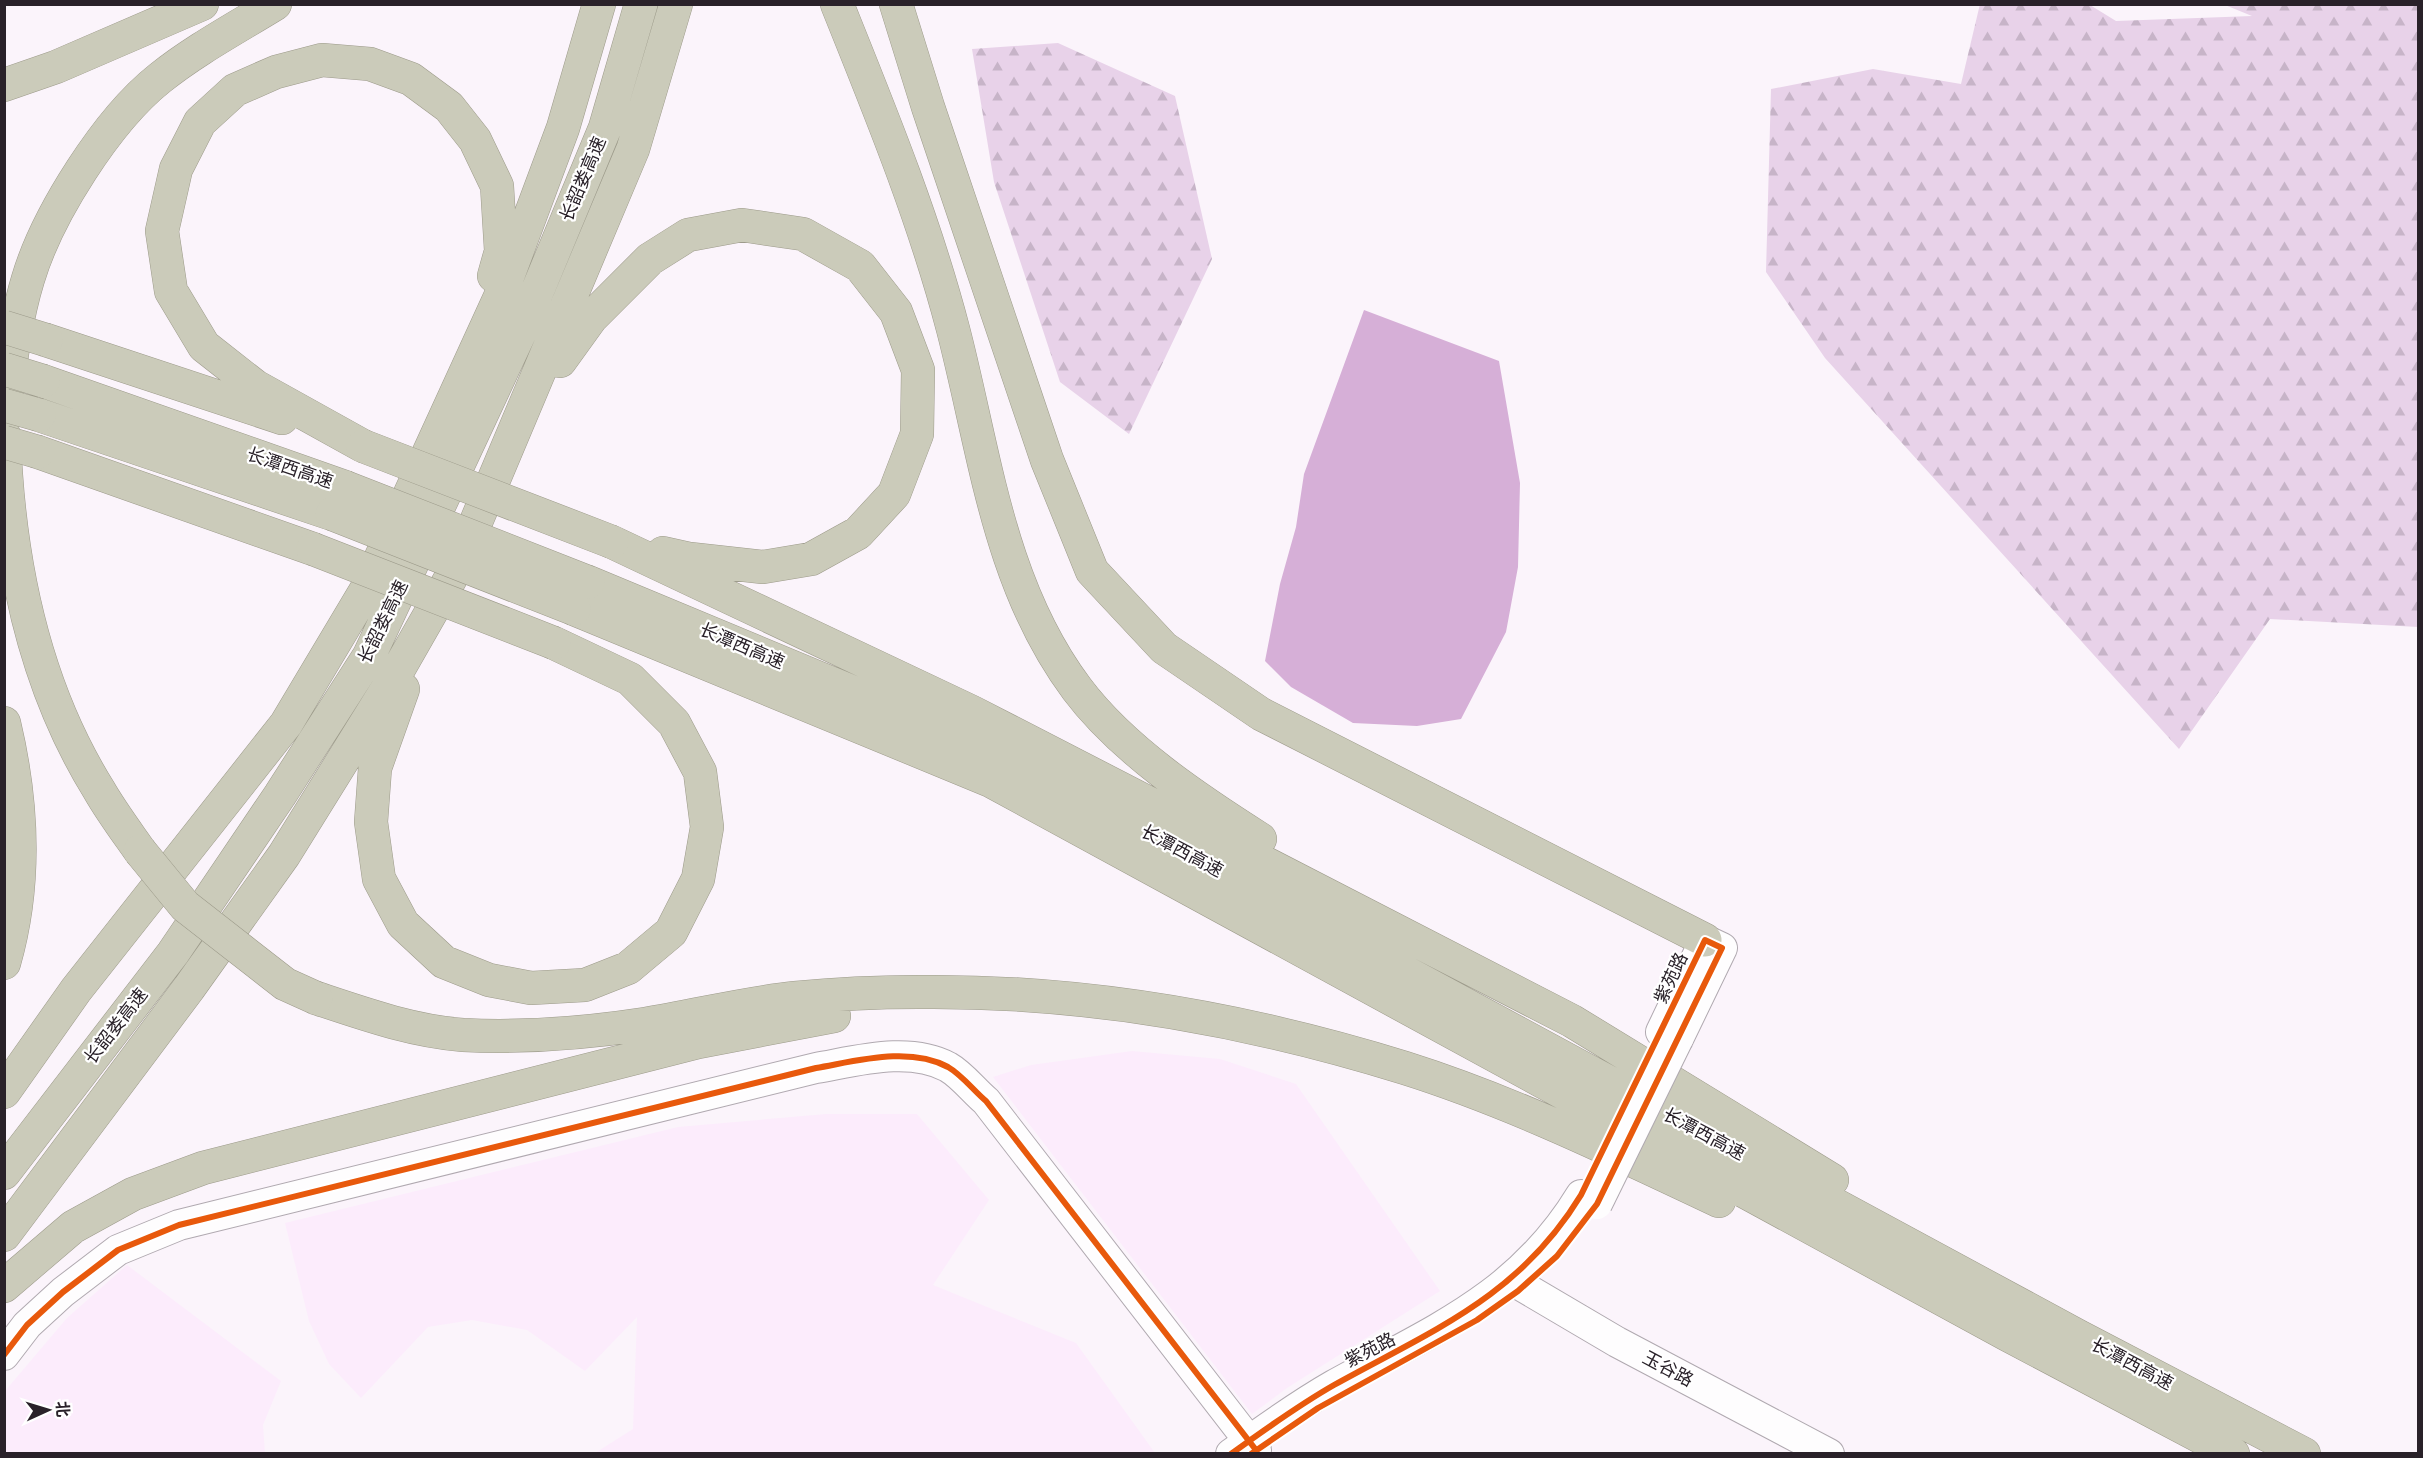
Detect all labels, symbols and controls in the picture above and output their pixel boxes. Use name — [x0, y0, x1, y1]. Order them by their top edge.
street label: 长韶娄高速 — [555, 133, 611, 225]
street label: 长潭西高速 — [244, 443, 336, 493]
street label: 长韶娄高速 — [353, 577, 413, 667]
street label: 长潭西高速 — [696, 618, 788, 674]
street label: 长潭西高速 — [1137, 820, 1227, 882]
street label: 紫苑路 — [1650, 949, 1692, 1007]
street label: 长韶娄高速 — [80, 984, 152, 1068]
street label: 长潭西高速 — [1659, 1103, 1749, 1165]
street label: 紫苑路 — [1341, 1328, 1399, 1372]
street label: 长潭西高速 — [2087, 1333, 2177, 1395]
street label: 玉谷路 — [1639, 1347, 1697, 1391]
north arrow — [18, 1380, 78, 1440]
text: 北 — [51, 1400, 73, 1418]

